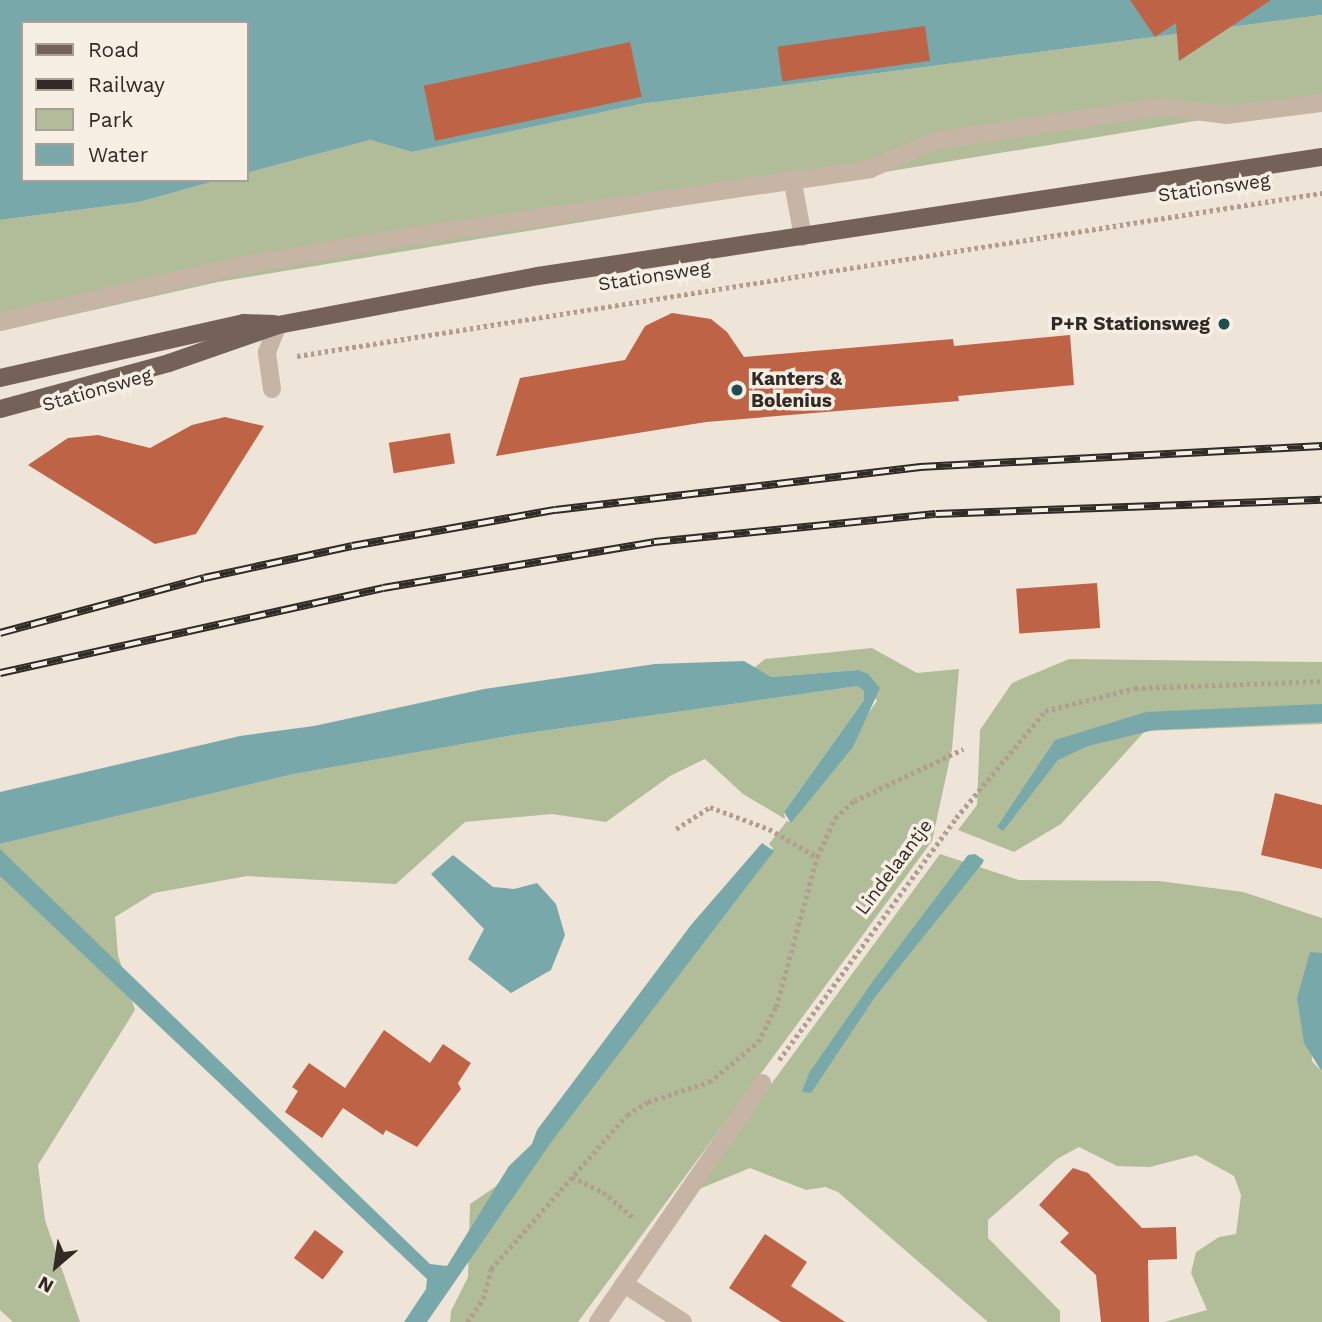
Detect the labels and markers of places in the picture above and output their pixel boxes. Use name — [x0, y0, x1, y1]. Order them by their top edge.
place label: P+R Stationsweg — [1051, 313, 1210, 335]
marker: P+R Stationsweg — [1216, 316, 1232, 332]
place label: Kanters & Bolenius — [751, 368, 842, 412]
marker: Kanters & Bolenius — [729, 382, 745, 398]

